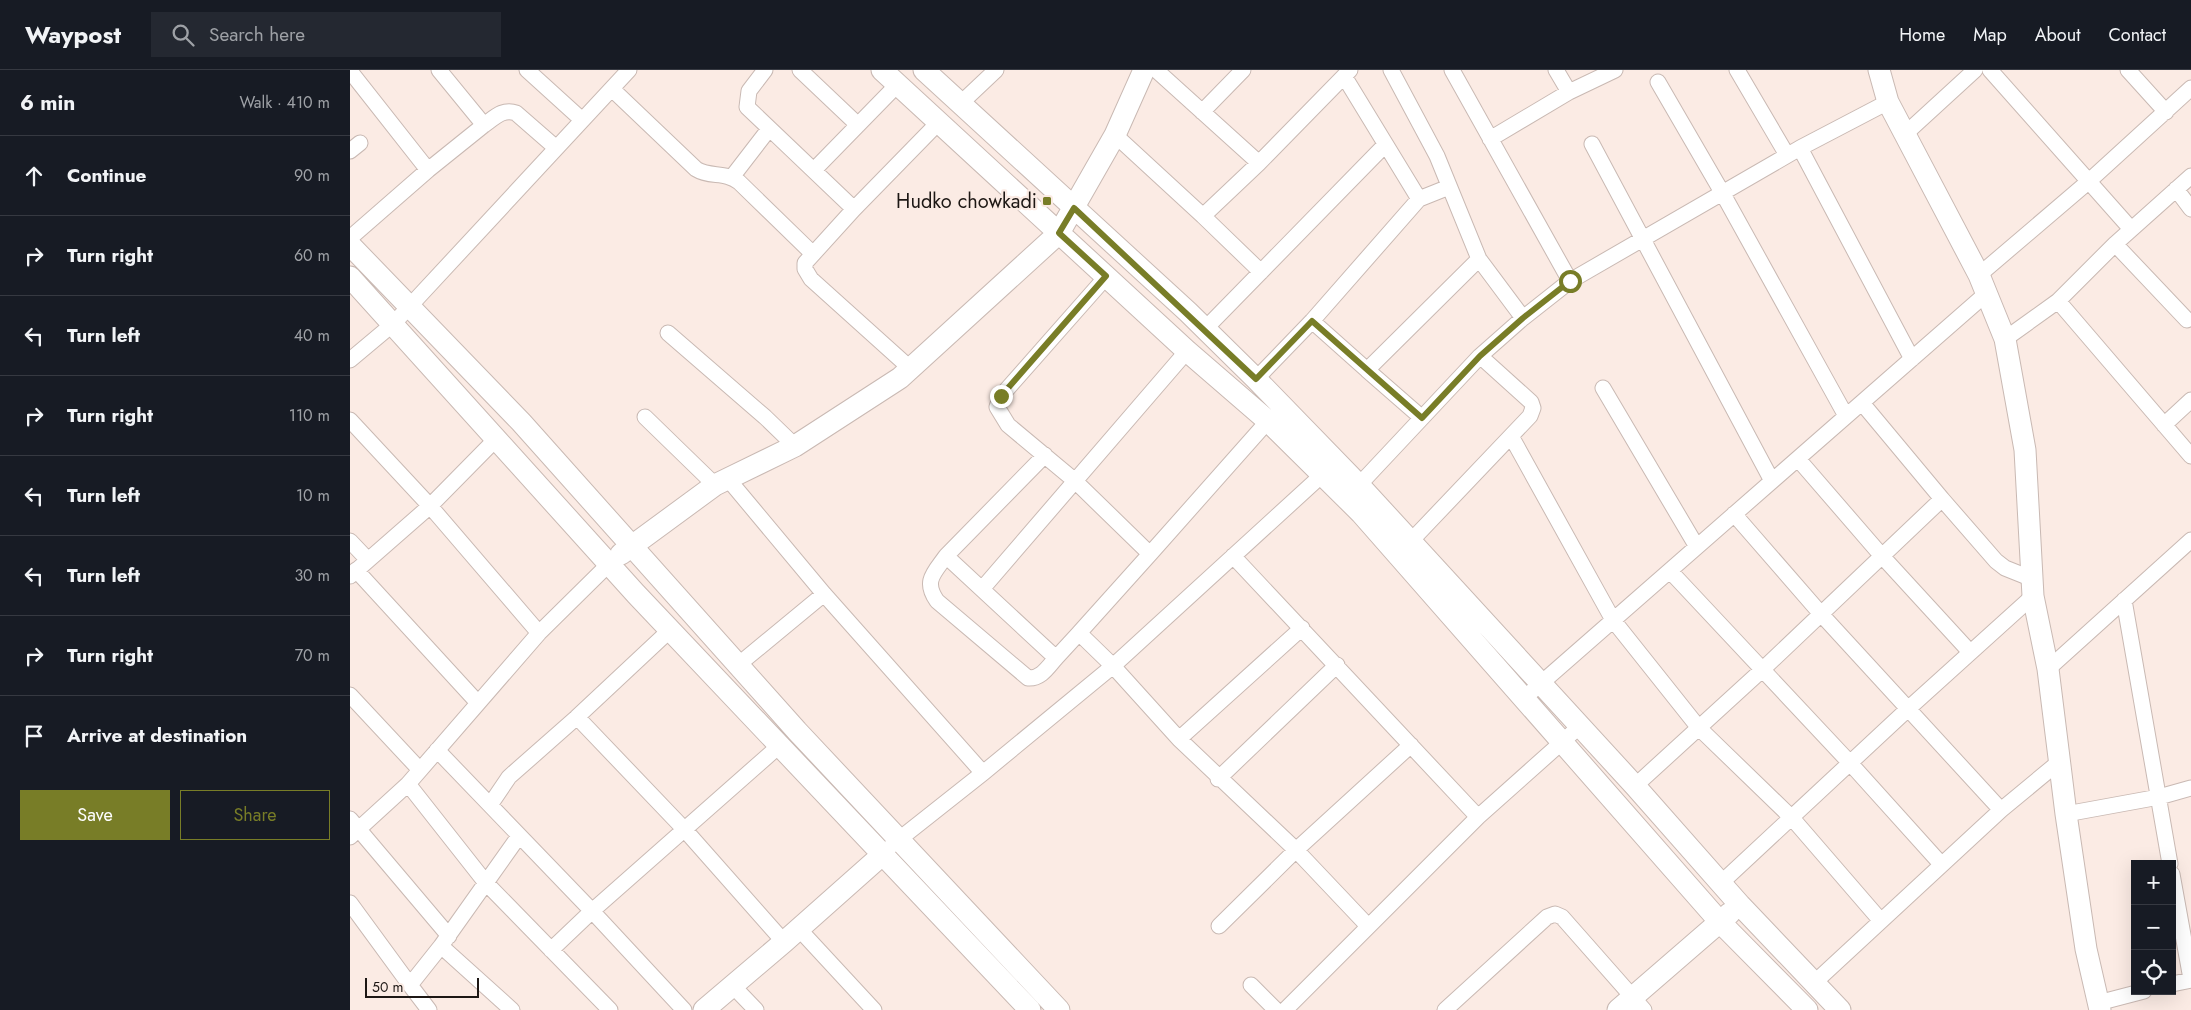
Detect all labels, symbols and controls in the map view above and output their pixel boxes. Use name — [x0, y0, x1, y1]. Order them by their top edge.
search box — [151, 12, 501, 57]
text: Waypost — [25, 17, 121, 52]
icon: search — [169, 21, 197, 49]
text: Search here — [209, 21, 305, 48]
text: Home — [1899, 22, 1945, 48]
text: Map — [1973, 22, 2007, 48]
text: About — [2035, 22, 2080, 48]
text: Contact — [2108, 22, 2166, 48]
text: 6 min — [20, 88, 75, 118]
text: Walk · 410 m — [240, 91, 330, 114]
icon: ahead — [20, 162, 48, 190]
text: Continue — [67, 162, 146, 189]
text: 90 m — [294, 164, 330, 187]
place label: Hudko chowkadi — [896, 187, 1037, 216]
marker: Hudko chowkadi — [1041, 195, 1053, 207]
icon: right — [20, 242, 48, 270]
text: Turn right — [67, 242, 153, 269]
text: 60 m — [294, 244, 330, 267]
route start — [1559, 270, 1582, 293]
icon: left — [20, 322, 48, 350]
text: Turn left — [67, 322, 140, 349]
text: 40 m — [294, 324, 330, 347]
route end — [990, 385, 1013, 408]
icon: right — [20, 402, 48, 430]
text: Turn right — [67, 402, 153, 429]
text: 110 m — [289, 404, 330, 427]
icon: left — [20, 482, 48, 510]
text: Turn left — [67, 482, 140, 509]
text: 10 m — [296, 484, 330, 507]
icon: left — [20, 562, 48, 590]
text: Turn left — [67, 562, 140, 589]
text: 30 m — [294, 564, 330, 587]
icon: right — [20, 642, 48, 670]
text: Turn right — [67, 642, 153, 669]
text: 70 m — [295, 644, 330, 667]
icon: arrive — [20, 722, 48, 750]
text: Arrive at destination — [67, 722, 247, 749]
button: Save — [20, 790, 170, 840]
button: Share — [180, 790, 330, 840]
map controls — [2131, 860, 2176, 995]
button: + — [2131, 860, 2176, 905]
button: − — [2131, 905, 2176, 950]
button: locate — [2131, 950, 2176, 995]
scale bar — [365, 975, 479, 998]
text: 50 m — [372, 977, 403, 997]

